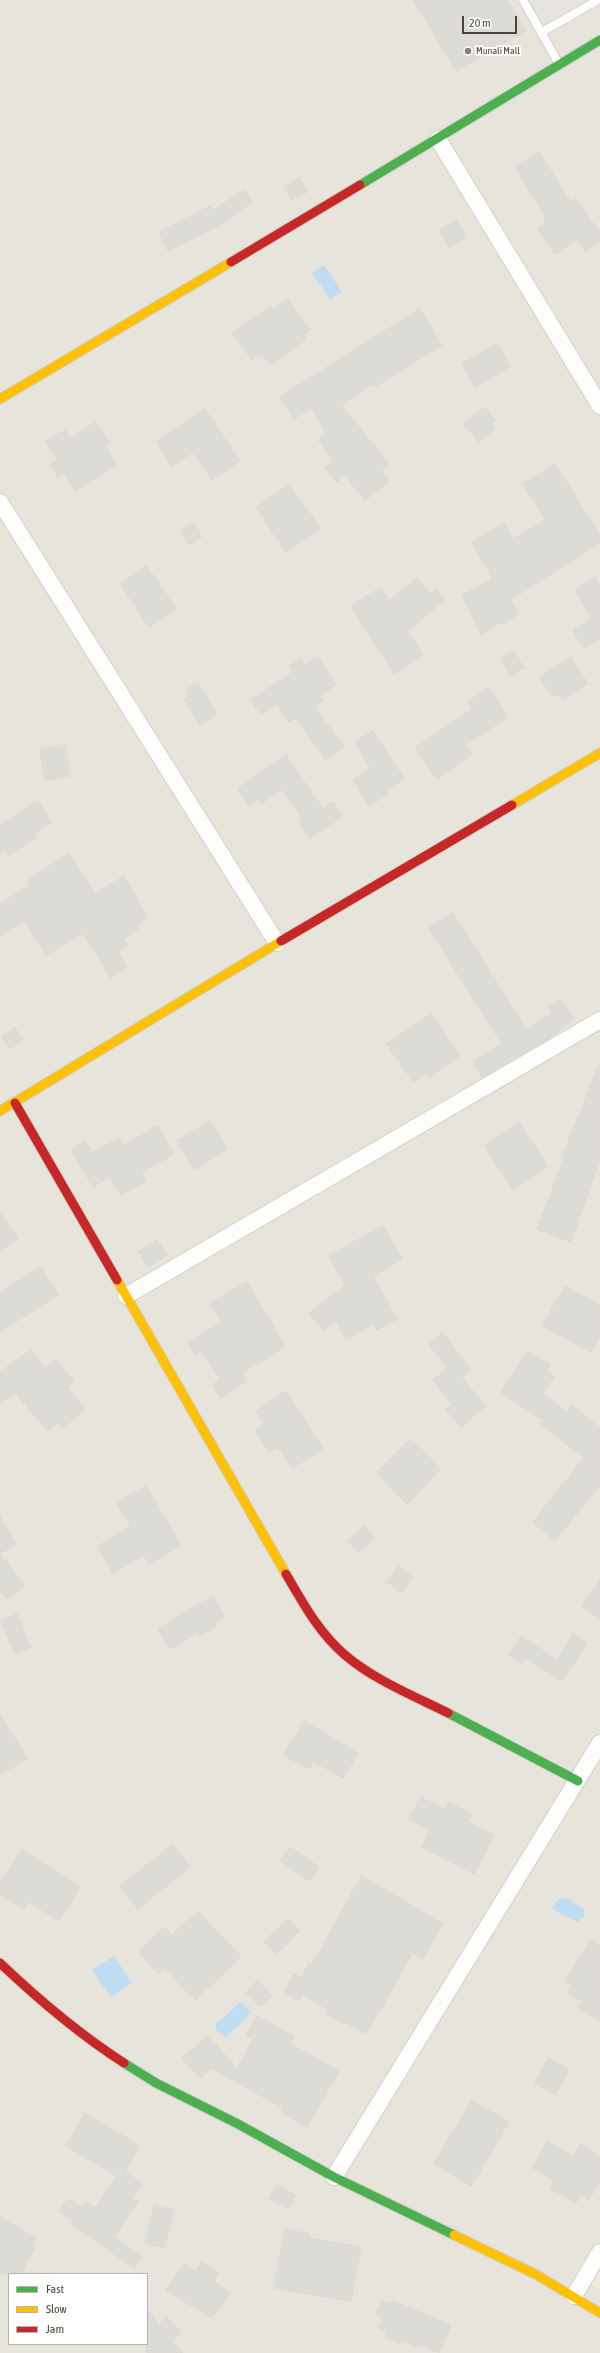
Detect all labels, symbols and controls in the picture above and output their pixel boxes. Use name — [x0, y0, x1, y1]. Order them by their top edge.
scale bar — [464, 8, 519, 34]
text: 20 m — [469, 16, 491, 30]
place label: Munali Mall — [476, 45, 520, 57]
marker: Munali Mall — [463, 46, 473, 56]
legend — [8, 2273, 148, 2345]
text: Fast — [46, 2282, 64, 2296]
text: Slow — [46, 2302, 67, 2316]
text: Jam — [46, 2322, 64, 2336]

